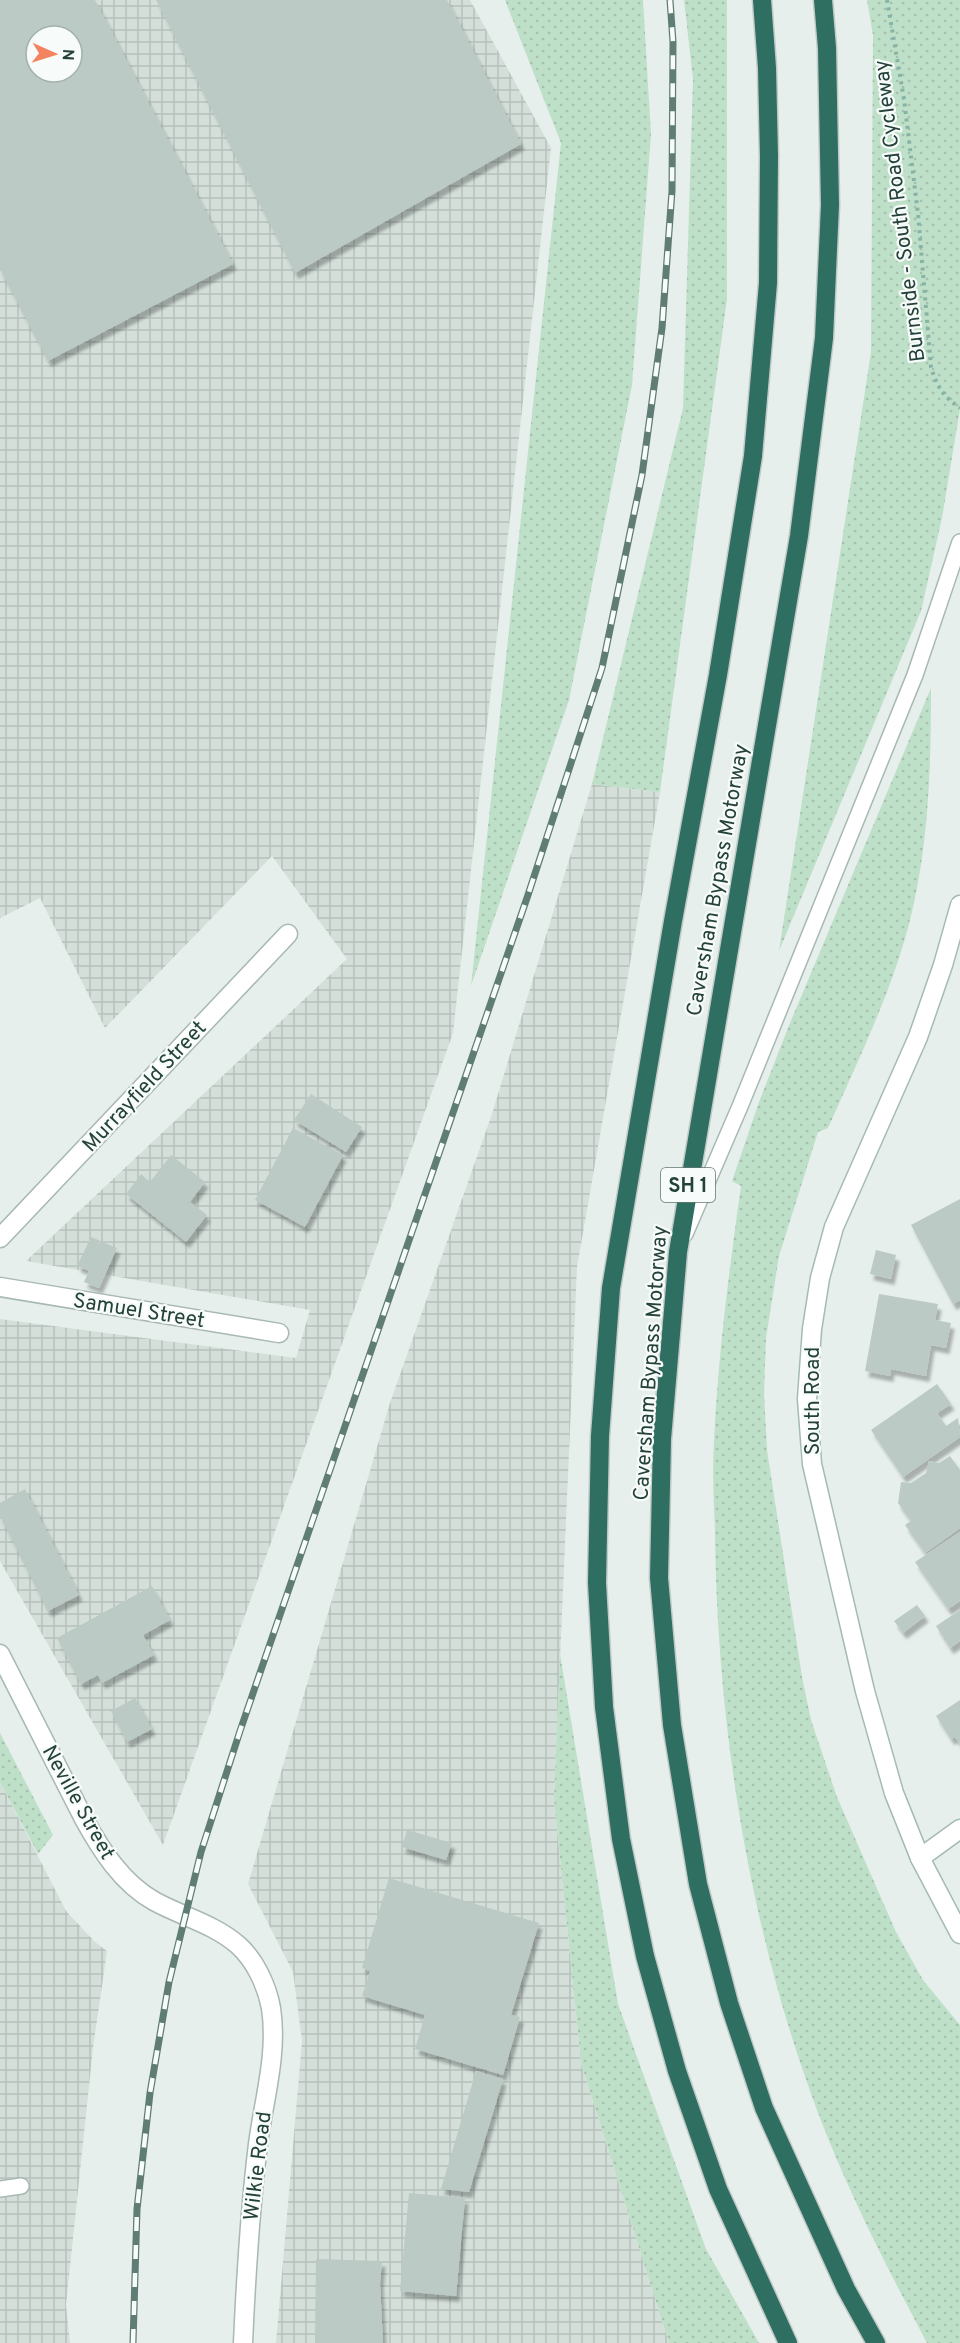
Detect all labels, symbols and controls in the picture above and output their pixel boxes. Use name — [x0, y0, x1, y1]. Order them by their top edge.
north arrow — [24, 24, 84, 84]
text: N — [57, 48, 77, 61]
street label: Burnside - South Road Cycleway — [869, 58, 932, 363]
street label: Caversham Bypass Motorway — [681, 742, 756, 1018]
street label: Murrayfield Street — [77, 1015, 213, 1159]
road number: SH 1 — [661, 1168, 715, 1202]
street label: Caversham Bypass Motorway — [628, 1225, 675, 1502]
street label: Samuel Street — [71, 1288, 207, 1335]
street label: South Road — [800, 1347, 827, 1455]
street label: Neville Street — [35, 1741, 120, 1865]
street label: Wilkie Road — [238, 2110, 279, 2222]

